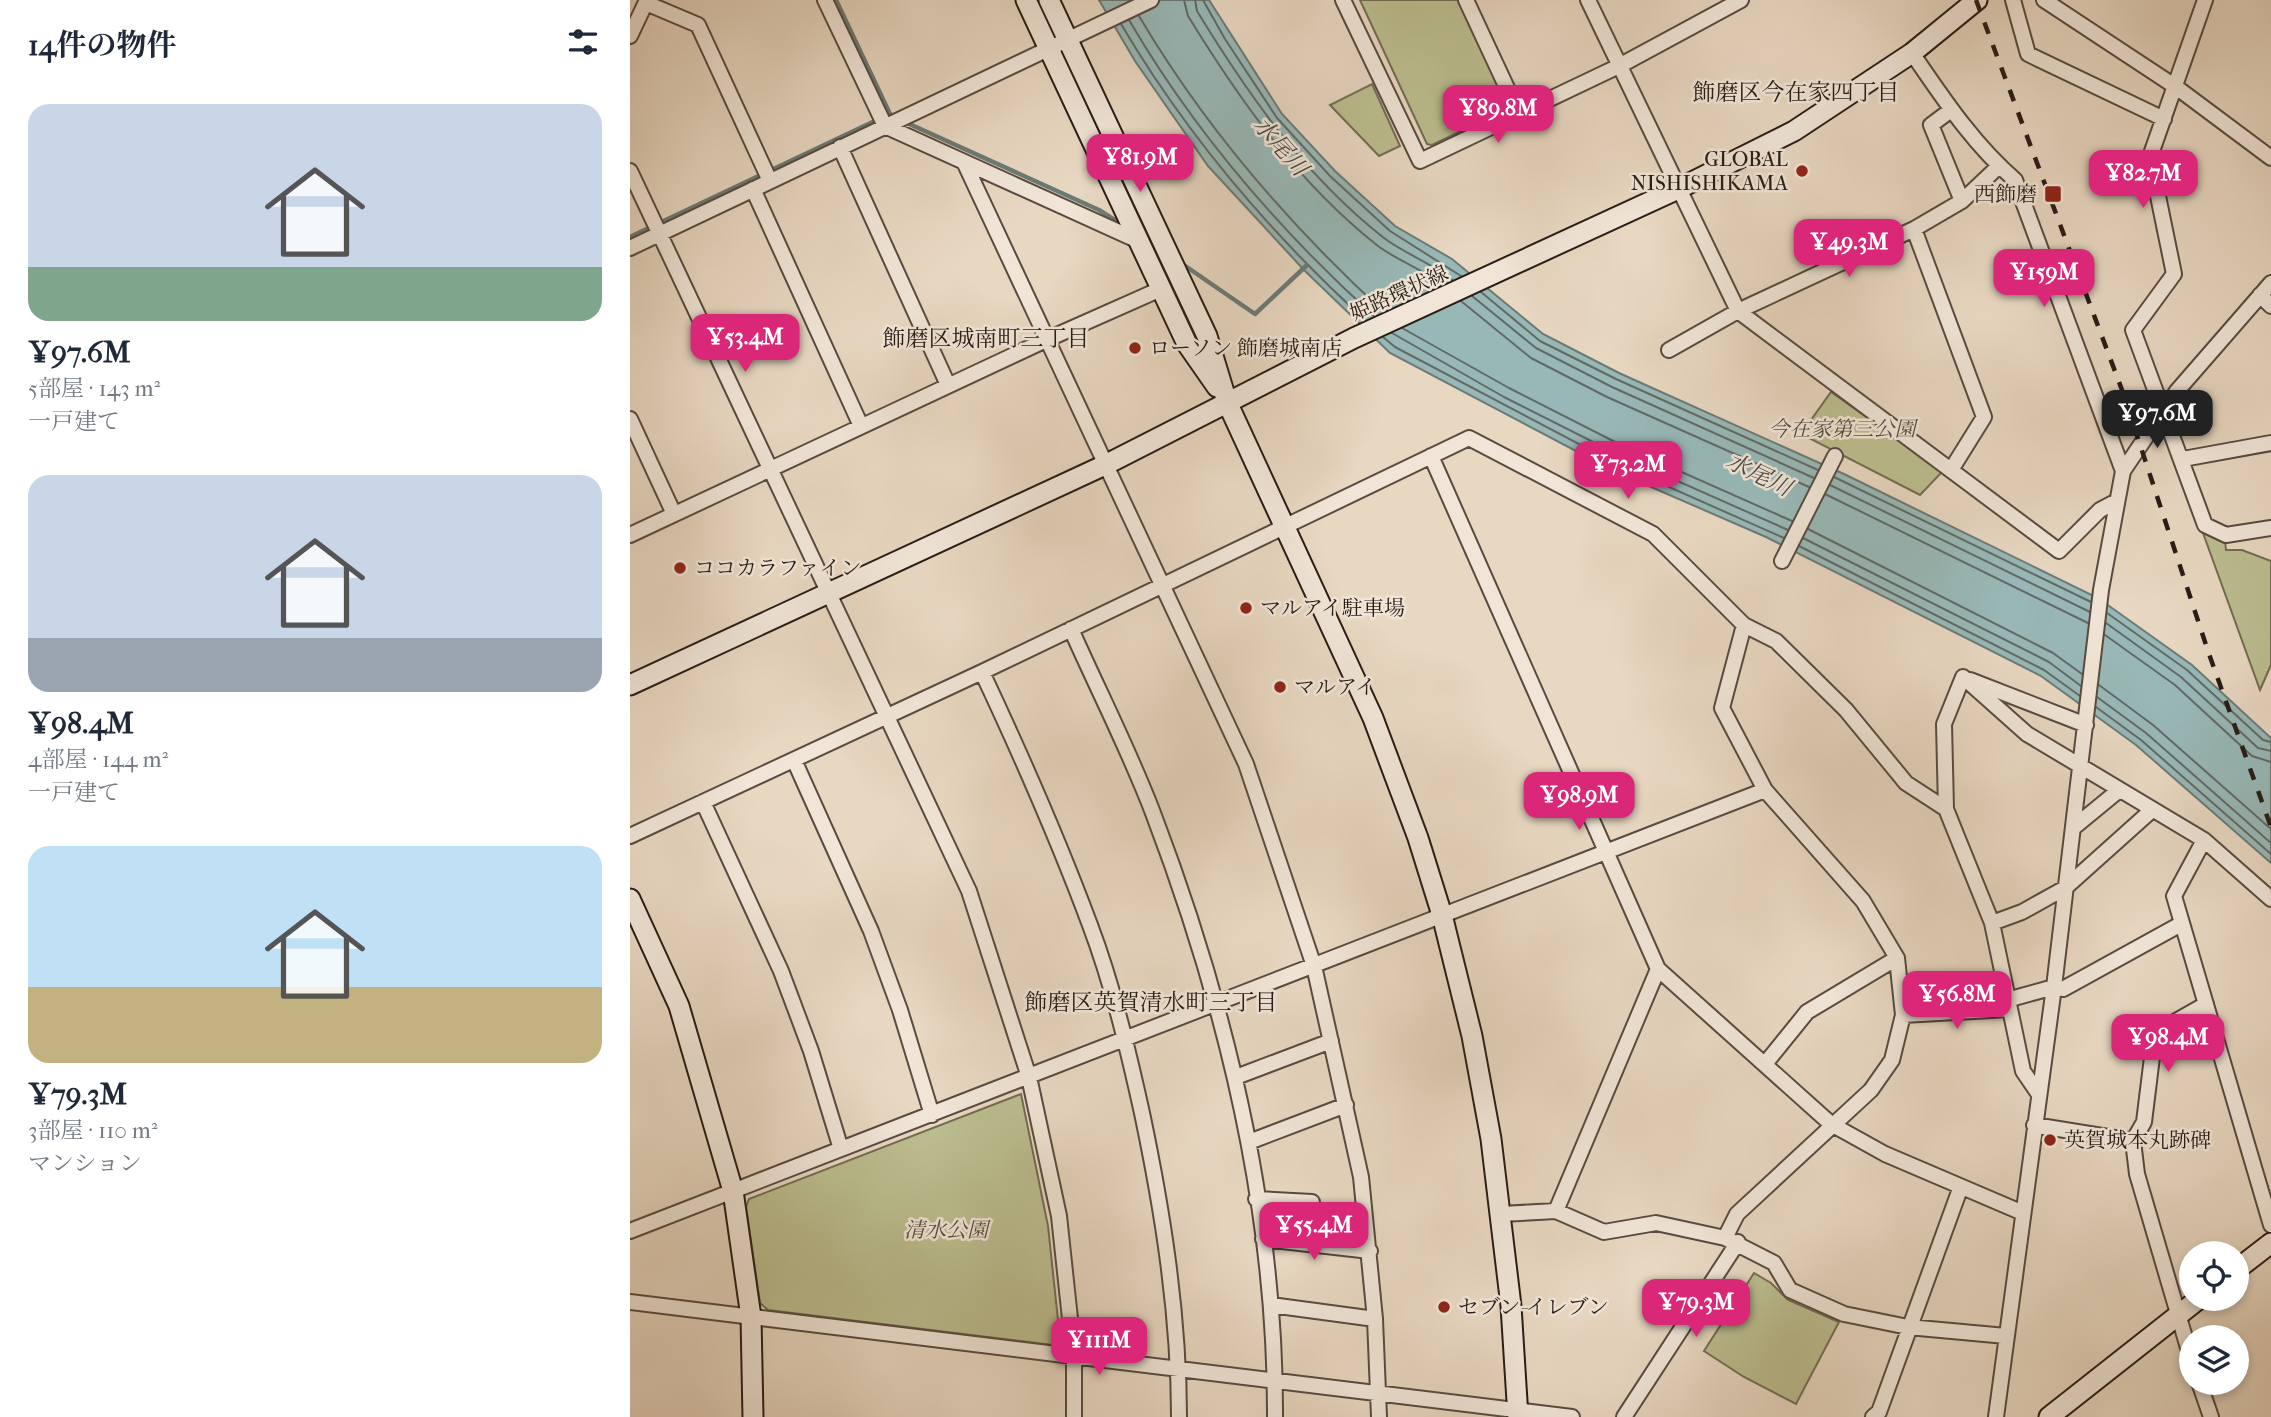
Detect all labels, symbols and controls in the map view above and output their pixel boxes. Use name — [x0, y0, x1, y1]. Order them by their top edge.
icon: filters — [564, 23, 602, 61]
text: 14件の物件 — [28, 28, 176, 63]
district label: 飾磨区今在家四丁目 — [1693, 79, 1900, 106]
pin: ¥89.8M — [1441, 86, 1555, 145]
text: ¥89.8M — [1459, 94, 1537, 121]
water label: 水尾川 — [1248, 111, 1315, 183]
pin: ¥81.9M — [1083, 134, 1197, 194]
text: ¥81.9M — [1103, 143, 1177, 170]
place label: GLOBAL NISHISHIKAMA — [1631, 147, 1788, 195]
icon: home — [252, 149, 378, 275]
pin: ¥82.7M — [2086, 150, 2200, 210]
text: ¥82.7M — [2105, 159, 2181, 186]
marker: GLOBAL NISHISHIKAMA — [1794, 163, 1810, 179]
place label: 西飾磨 — [1974, 182, 2037, 206]
marker: 西飾磨 — [2043, 184, 2063, 204]
pin: ¥49.3M — [1792, 219, 1906, 279]
text: ¥49.3M — [1810, 228, 1888, 255]
pin: ¥159M — [1995, 250, 2093, 309]
text: ¥159M — [2009, 258, 2079, 285]
street label: 姫路環状線 — [1346, 261, 1452, 325]
pin: ¥53.4M — [688, 314, 802, 374]
text: ¥53.4M — [707, 323, 783, 350]
district label: 飾磨区城南町三丁目 — [883, 325, 1090, 352]
text: ¥97.6M — [28, 335, 131, 370]
place label: ローソン 飾磨城南店 — [1149, 336, 1342, 360]
marker: ローソン 飾磨城南店 — [1127, 340, 1143, 356]
text: 5部屋 · 143 m² — [28, 375, 160, 402]
pin: ¥97.6M — [2100, 391, 2214, 450]
text: ¥97.6M — [2118, 399, 2196, 426]
text: 一戸建て — [28, 408, 120, 435]
park label: 今在家第三公園 — [1769, 417, 1918, 441]
pin: ¥73.2M — [1571, 442, 1685, 501]
water label: 水尾川 — [1722, 447, 1798, 503]
text: ¥73.2M — [1590, 450, 1666, 477]
icon: home — [252, 520, 378, 646]
place label: ココカラファイン — [694, 556, 862, 580]
marker: ココカラファイン — [672, 560, 688, 576]
place label: マルアイ駐車場 — [1260, 596, 1405, 620]
marker: マルアイ駐車場 — [1238, 600, 1254, 616]
place label: マルアイ — [1294, 675, 1376, 699]
marker: マルアイ — [1272, 679, 1288, 695]
text: ¥98.4M — [28, 706, 134, 741]
text: 4部屋 · 144 m² — [28, 746, 168, 773]
pin: ¥98.9M — [1522, 772, 1636, 832]
text: 一戸建て — [28, 779, 120, 806]
text: ¥98.9M — [1540, 781, 1618, 808]
icon: home — [252, 891, 378, 1017]
pin: ¥56.8M — [1900, 972, 2014, 1031]
text: ¥56.8M — [1918, 980, 1996, 1007]
district label: 飾磨区英賀清水町三丁目 — [1025, 989, 1278, 1016]
pin: ¥98.4M — [2111, 1014, 2225, 1074]
text: ¥98.4M — [2127, 1023, 2209, 1050]
text: ¥79.3M — [28, 1077, 127, 1112]
text: 3部屋 · 110 m² — [28, 1117, 157, 1144]
place label: 英賀城本丸跡碑 — [2064, 1128, 2211, 1152]
marker: 英賀城本丸跡碑 — [2042, 1132, 2058, 1148]
text: マンション — [28, 1150, 142, 1177]
pin: ¥55.4M — [1257, 1202, 1371, 1262]
text: ¥55.4M — [1275, 1211, 1353, 1238]
park label: 清水公園 — [904, 1218, 991, 1242]
map controls — [2179, 1241, 2249, 1395]
button: locate — [2179, 1241, 2249, 1311]
pin: ¥79.3M — [1639, 1280, 1753, 1339]
text: ¥79.3M — [1658, 1288, 1734, 1315]
place label: セブン-イレブン — [1458, 1295, 1609, 1319]
marker: セブン-イレブン — [1436, 1299, 1452, 1315]
pin: ¥111M — [1050, 1318, 1148, 1377]
button: layers — [2179, 1325, 2249, 1395]
text: ¥111M — [1067, 1326, 1131, 1353]

